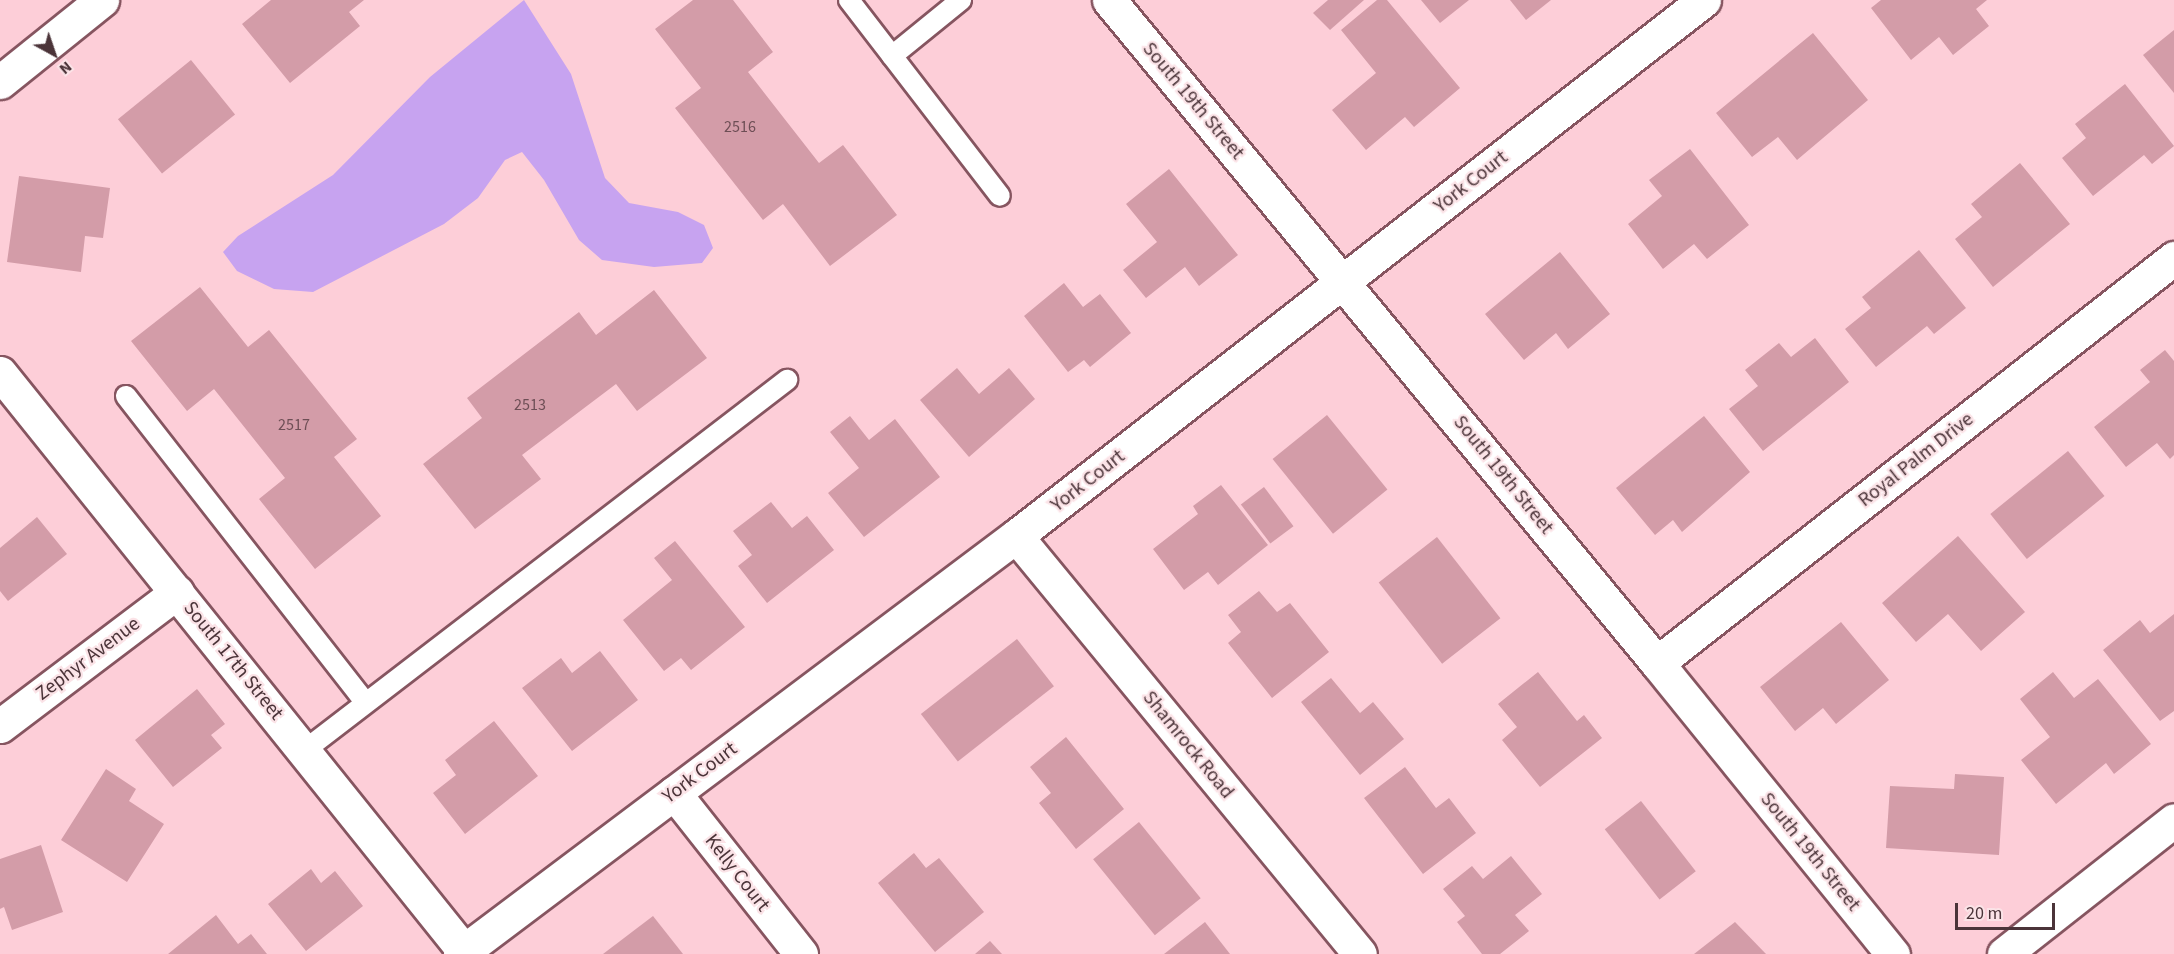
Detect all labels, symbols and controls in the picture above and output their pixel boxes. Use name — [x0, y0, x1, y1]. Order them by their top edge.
north arrow — [24, 24, 84, 84]
street label: South 19th Street — [1137, 37, 1249, 165]
text: N — [54, 56, 77, 80]
house number: 2516 — [724, 117, 756, 137]
street label: York Court — [1429, 146, 1513, 218]
house number: 2513 — [514, 395, 546, 415]
street label: Royal Palm Drive — [1854, 408, 1978, 512]
street label: South 19th Street — [1448, 411, 1558, 539]
house number: 2517 — [278, 415, 310, 435]
street label: York Court — [1046, 445, 1130, 517]
street label: South 17th Street — [178, 597, 288, 725]
street label: Zephyr Avenue — [31, 612, 145, 706]
street label: Shamrock Road — [1137, 686, 1239, 804]
street label: York Court — [658, 737, 742, 809]
street label: South 19th Street — [1755, 788, 1865, 916]
street label: Kelly Court — [699, 829, 775, 917]
scale bar — [1958, 891, 2058, 929]
text: 20 m — [1966, 901, 2002, 926]

